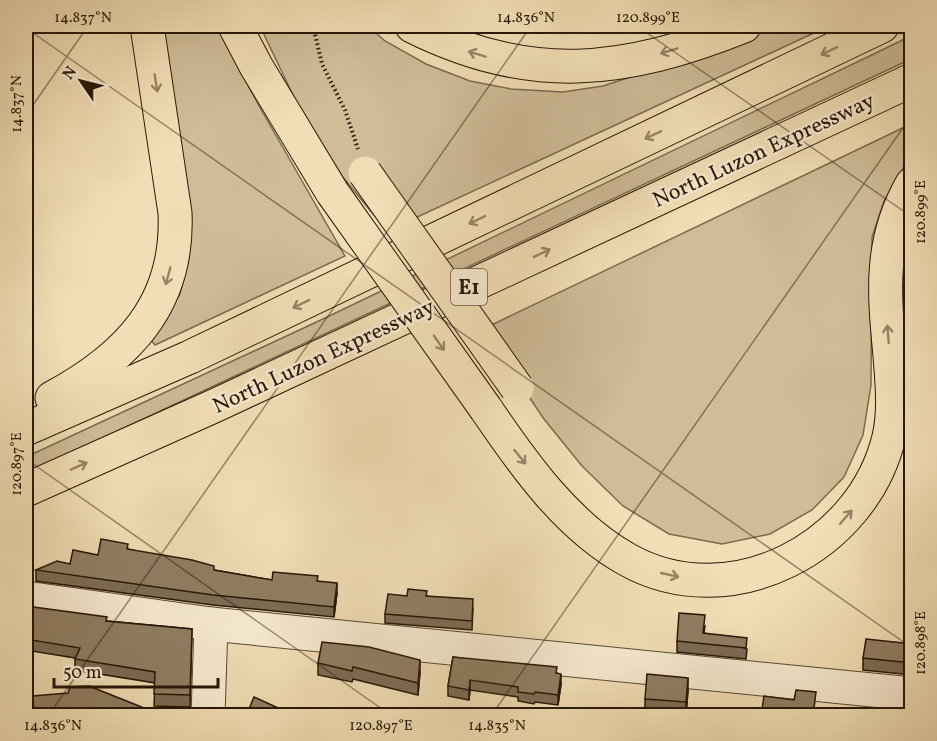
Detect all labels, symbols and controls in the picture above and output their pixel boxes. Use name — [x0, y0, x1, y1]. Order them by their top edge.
text: 14.837°N — [54, 8, 112, 29]
text: 14.836°N — [497, 8, 555, 29]
text: 120.899°E — [616, 8, 680, 29]
one-way arrow — [820, 45, 838, 57]
one-way arrow — [660, 46, 679, 57]
one-way arrow — [468, 48, 487, 59]
north arrow — [51, 51, 111, 111]
text: N — [58, 62, 83, 85]
one-way arrow — [151, 73, 162, 93]
text: 14.837°N — [7, 75, 28, 133]
street label: North Luzon Expressway — [648, 86, 880, 216]
one-way arrow — [645, 130, 663, 142]
text: 120.899°E — [911, 180, 932, 244]
one-way arrow — [469, 214, 487, 226]
one-way arrow — [533, 246, 551, 258]
one-way arrow — [162, 266, 174, 285]
road number: E1 — [451, 269, 487, 305]
street label: North Luzon Expressway — [208, 292, 440, 422]
one-way arrow — [293, 298, 311, 310]
one-way arrow — [882, 325, 893, 345]
one-way arrow — [433, 334, 445, 350]
text: 120.897°E — [7, 432, 28, 496]
one-way arrow — [513, 449, 527, 464]
one-way arrow — [70, 460, 88, 471]
one-way arrow — [839, 510, 853, 525]
one-way arrow — [660, 569, 679, 581]
text: 120.898°E — [911, 611, 932, 675]
scale bar — [54, 651, 218, 689]
text: 50 m — [63, 661, 102, 686]
text: 14.836°N — [24, 716, 82, 737]
text: 120.897°E — [349, 716, 413, 737]
text: 14.835°N — [468, 716, 526, 737]

